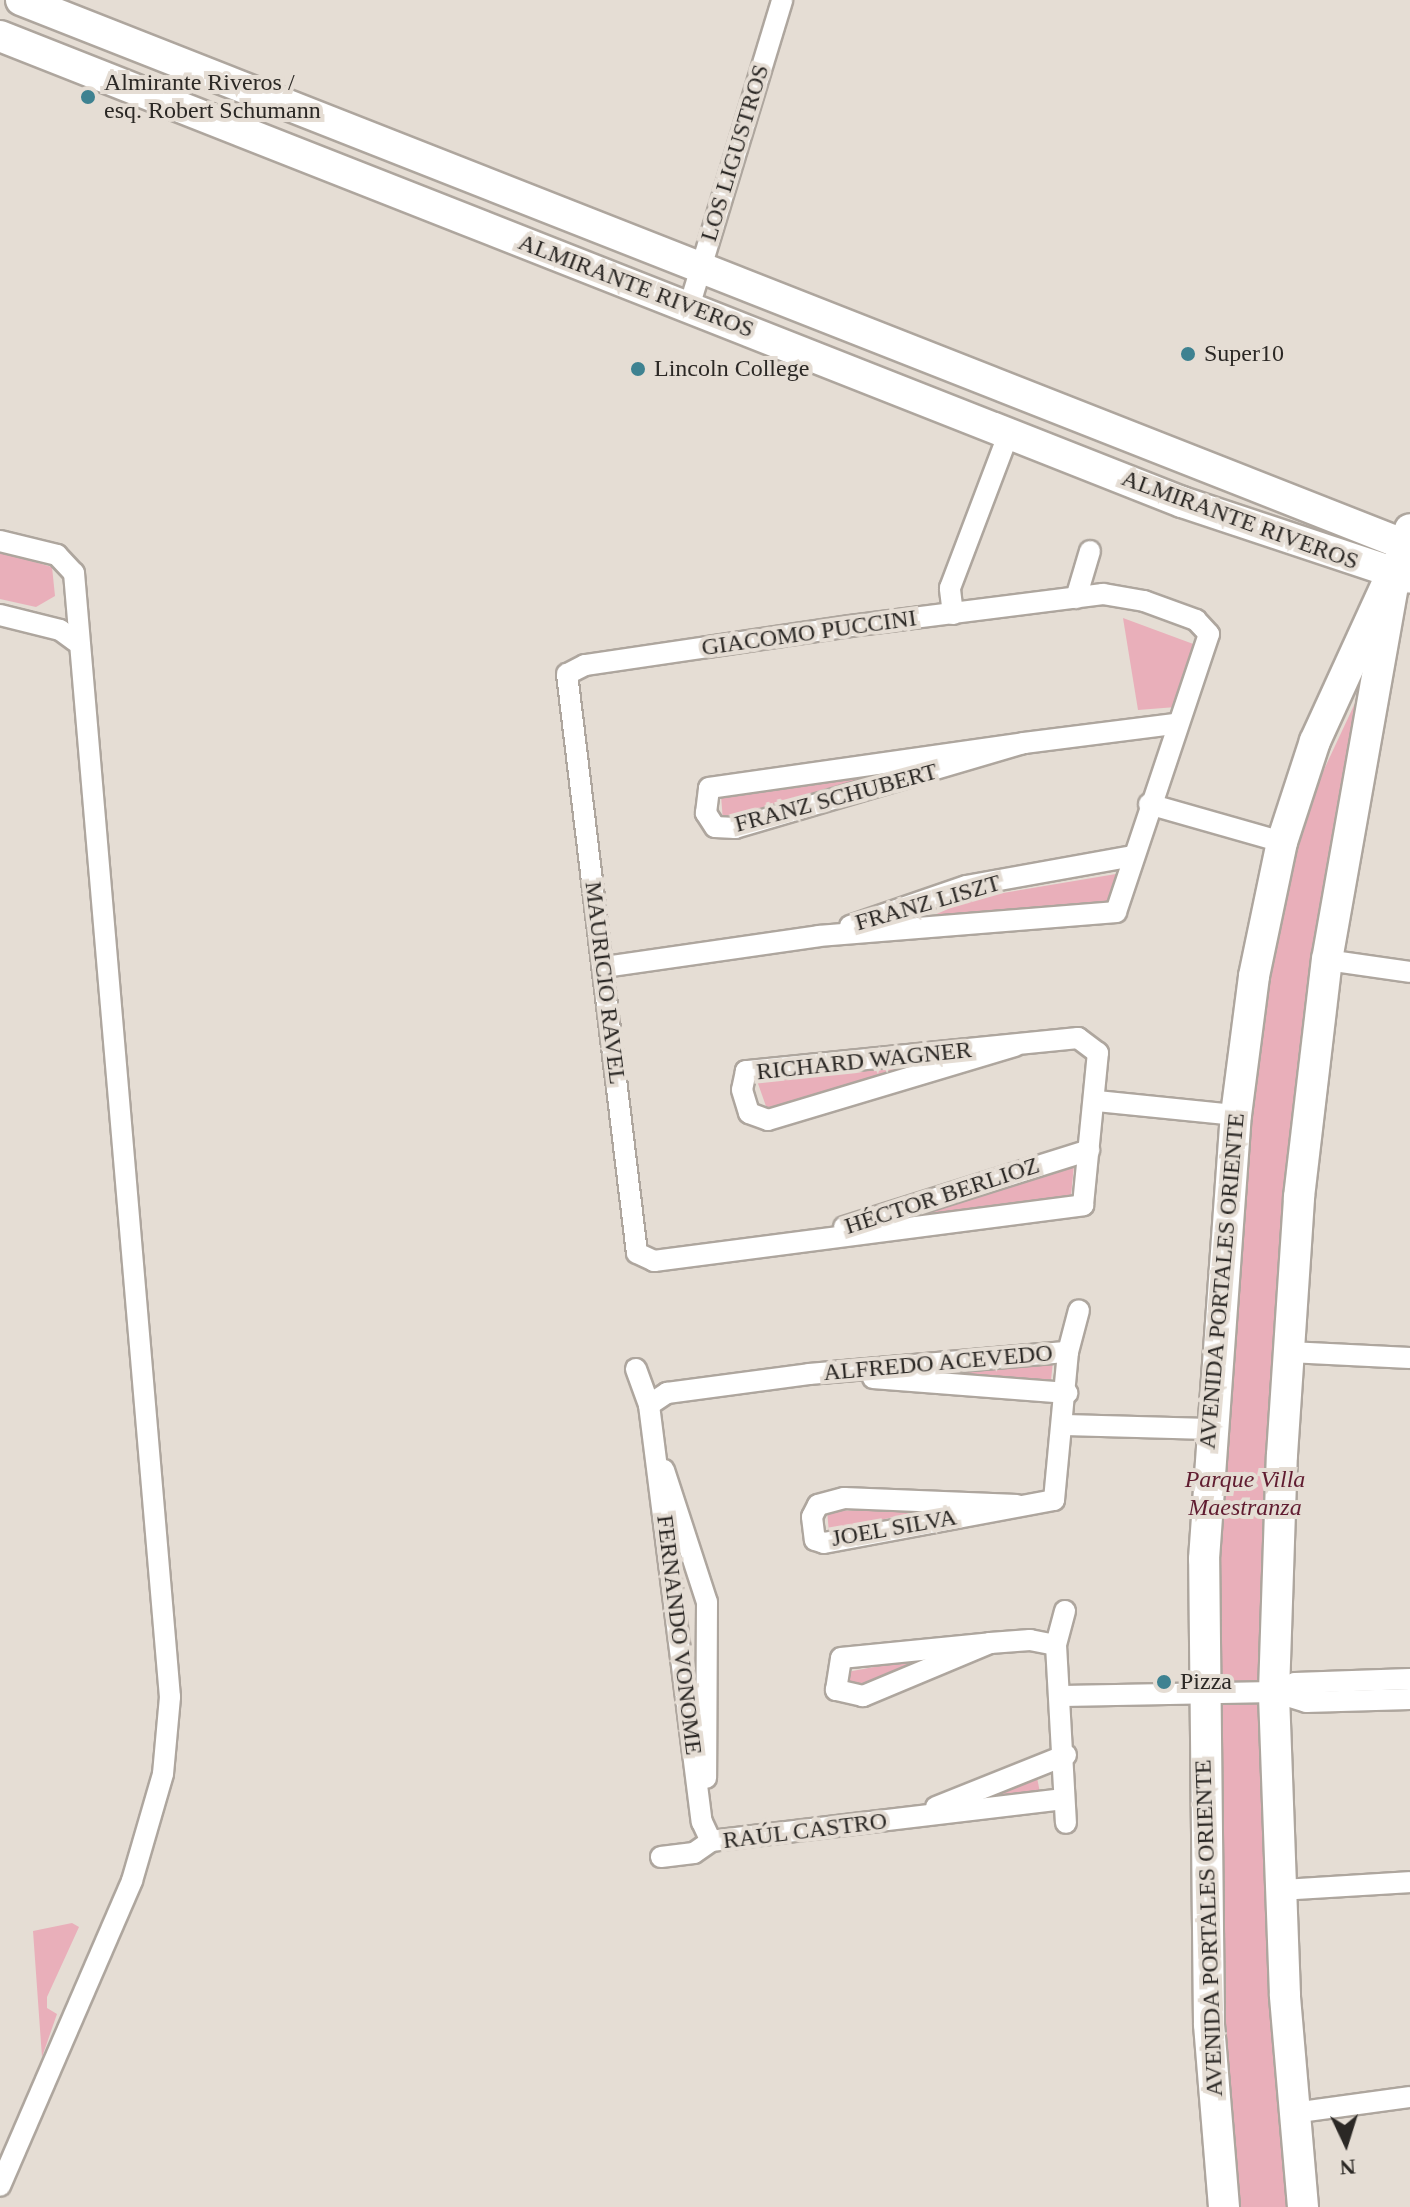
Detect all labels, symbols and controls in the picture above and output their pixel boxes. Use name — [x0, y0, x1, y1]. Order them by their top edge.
street label: LOS LIGUSTROS — [694, 61, 776, 245]
place label: Almirante Riveros / esq. Robert Schumann — [104, 69, 321, 125]
marker: Almirante Riveros / esq. Robert Schumann — [79, 88, 97, 106]
street label: ALMIRANTE RIVEROS — [514, 228, 758, 344]
place label: Super10 — [1204, 340, 1284, 368]
marker: Super10 — [1179, 345, 1197, 363]
place label: Lincoln College — [654, 355, 809, 383]
marker: Lincoln College — [629, 360, 647, 378]
street label: ALMIRANTE RIVEROS — [1118, 464, 1362, 576]
street label: GIACOMO PUCCINI — [700, 604, 918, 662]
street label: FRANZ SCHUBERT — [732, 757, 940, 839]
street label: FRANZ LISZT — [852, 868, 1004, 938]
street label: MAURICIO RAVEL — [578, 880, 632, 1086]
street label: RICHARD WAGNER — [755, 1035, 973, 1087]
street label: AVENIDA PORTALES ORIENTE — [1193, 1111, 1251, 1451]
street label: HÉCTOR BERLIOZ — [841, 1151, 1043, 1241]
street label: ALFREDO ACEVEDO — [822, 1339, 1054, 1387]
park label: Parque Villa Maestranza — [1185, 1466, 1305, 1522]
street label: JOEL SILVA — [829, 1503, 959, 1553]
street label: FERNANDO VONOME — [650, 1513, 708, 1757]
place label: Pizza — [1180, 1668, 1232, 1696]
marker: Pizza — [1155, 1673, 1173, 1691]
street label: AVENIDA PORTALES ORIENTE — [1189, 1758, 1229, 2098]
street label: RAÚL CASTRO — [721, 1807, 889, 1855]
north arrow — [1306, 2103, 1386, 2183]
text: N — [1339, 2154, 1357, 2180]

